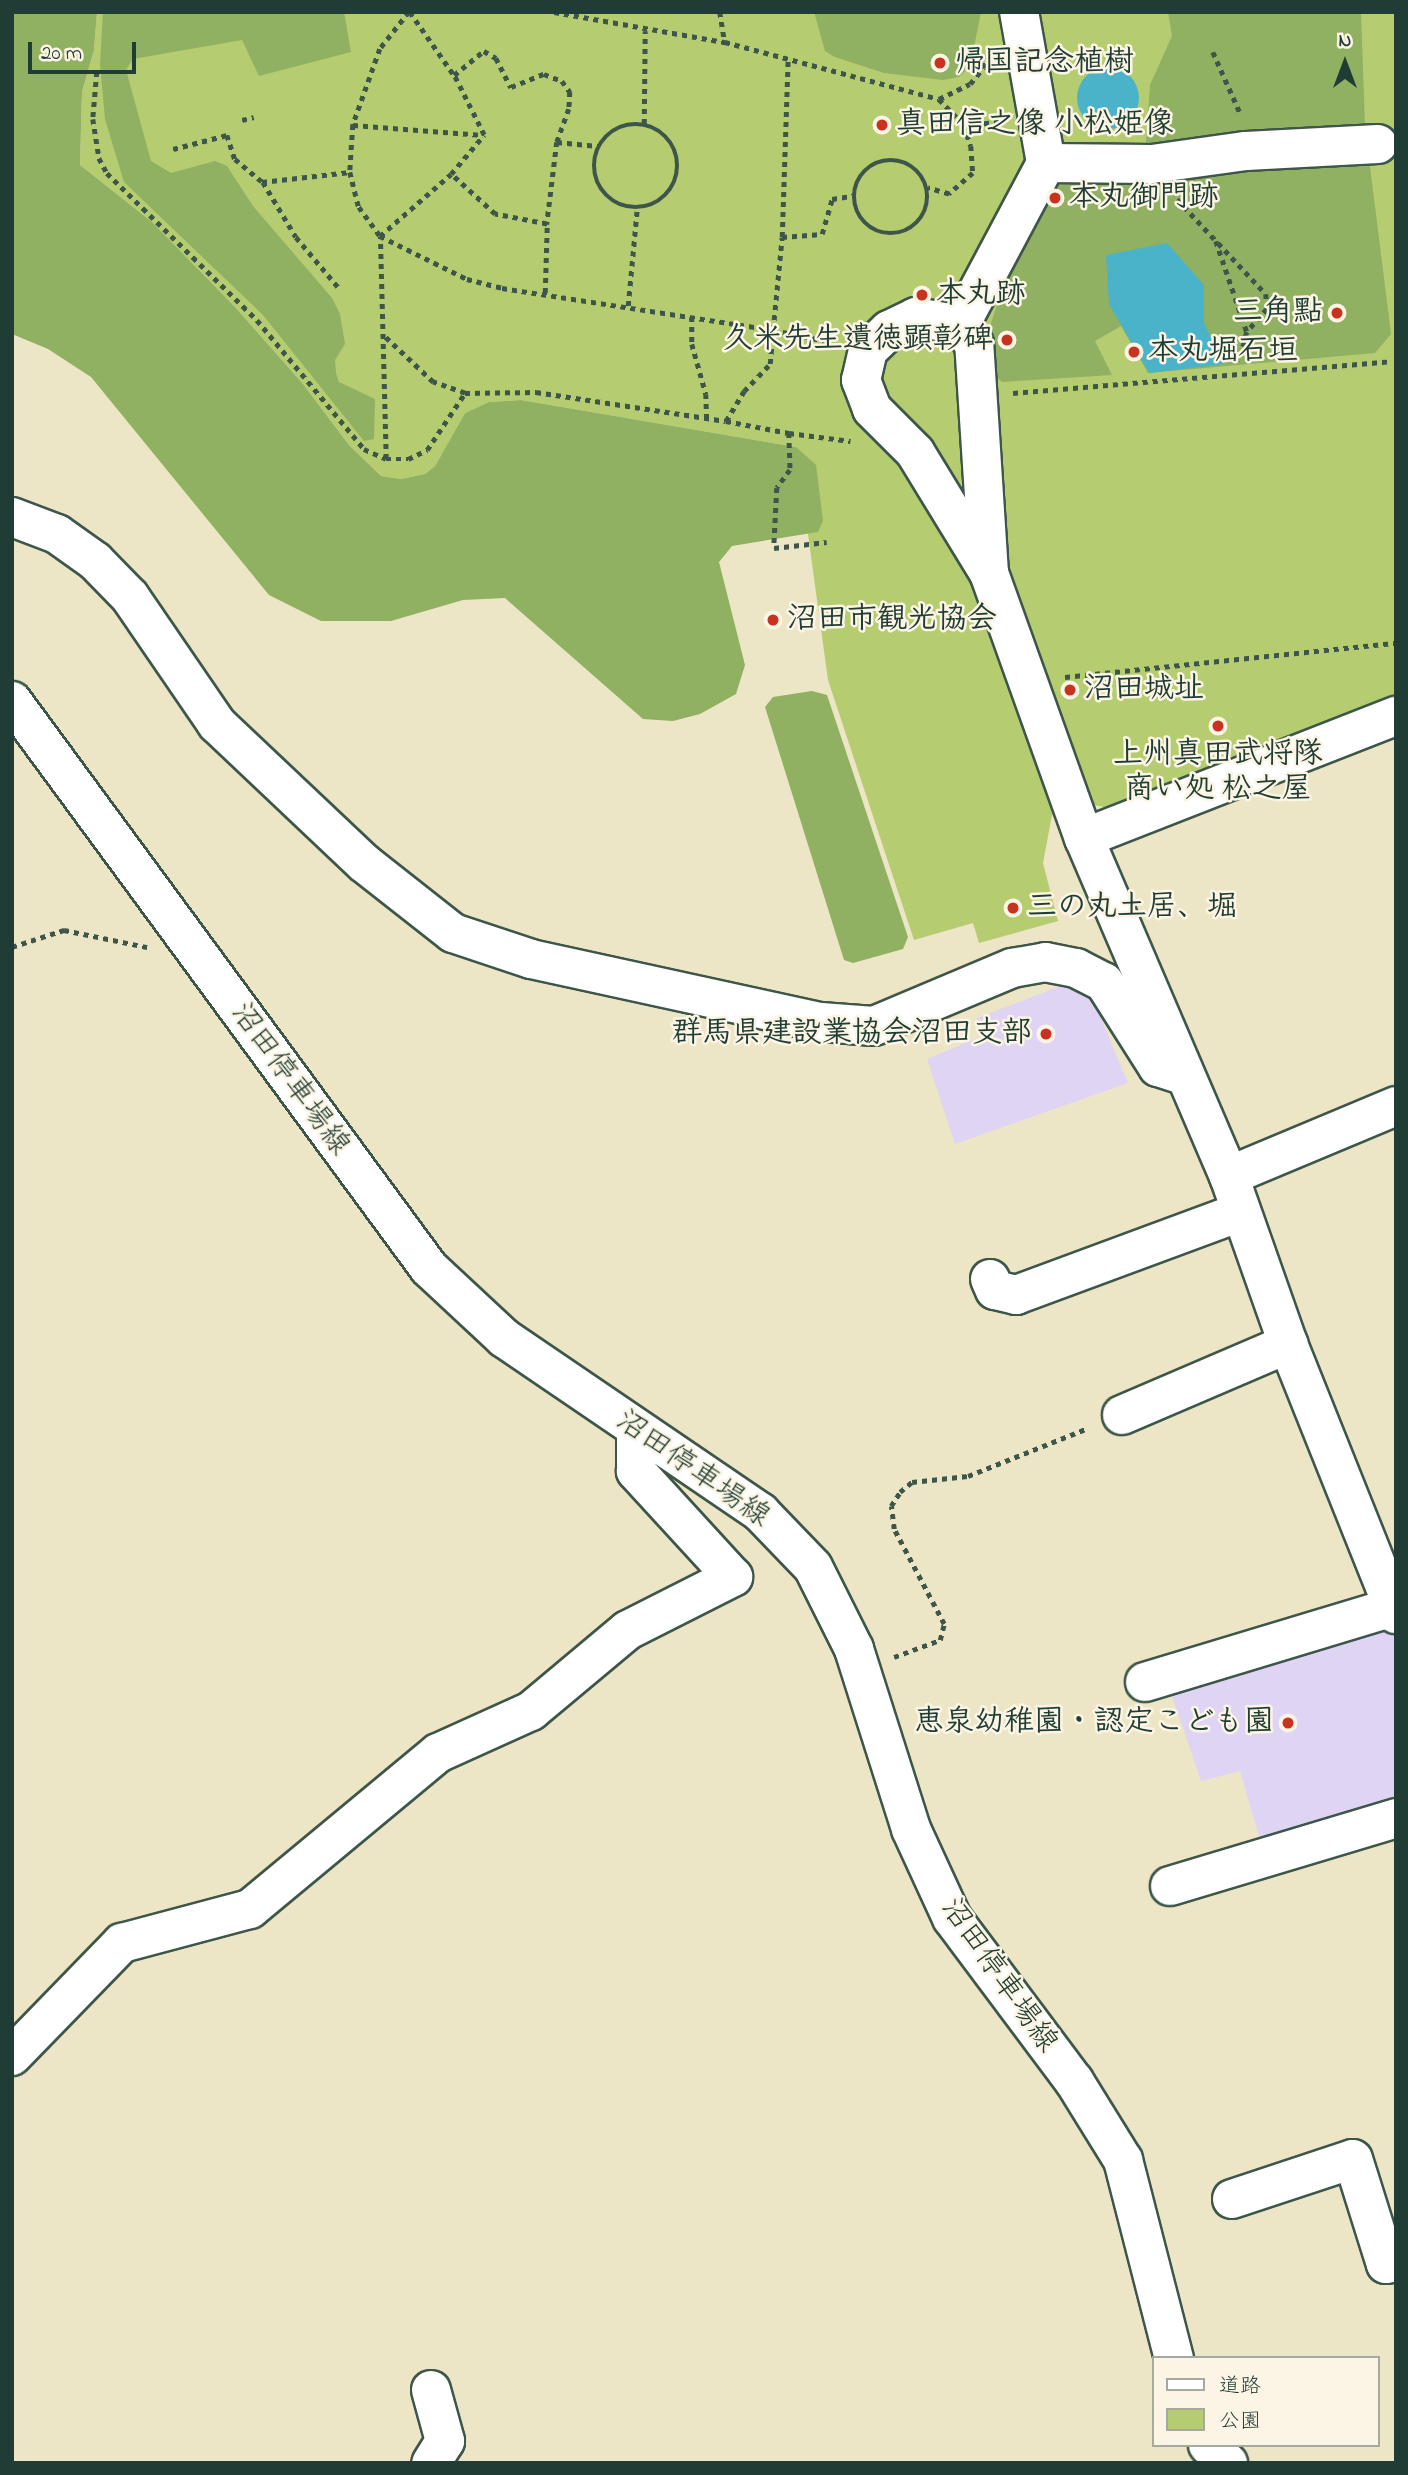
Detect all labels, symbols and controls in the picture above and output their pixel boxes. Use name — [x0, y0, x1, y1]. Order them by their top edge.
scale bar — [32, 28, 140, 72]
north arrow — [1310, 28, 1380, 98]
text: N — [1339, 28, 1351, 55]
text: 20 m — [41, 39, 82, 69]
place label: 帰国記念植樹 — [954, 45, 1134, 81]
marker: 帰国記念植樹 — [932, 55, 948, 71]
place label: 真田信之像 小松姫像 — [896, 107, 1173, 143]
marker: 真田信之像 小松姫像 — [874, 117, 890, 133]
place label: 本丸御門跡 — [1069, 180, 1219, 216]
marker: 本丸御門跡 — [1047, 190, 1063, 206]
place label: 本丸跡 — [936, 277, 1026, 313]
marker: 本丸跡 — [914, 287, 930, 303]
place label: 三角點 — [1233, 295, 1323, 331]
marker: 三角點 — [1329, 305, 1345, 321]
place label: 久米先生遺徳顕彰碑 — [723, 322, 993, 358]
marker: 久米先生遺徳顕彰碑 — [999, 332, 1015, 348]
place label: 本丸堀石垣 — [1148, 334, 1298, 370]
marker: 本丸堀石垣 — [1126, 344, 1142, 360]
place label: 沼田市観光協会 — [787, 602, 997, 638]
marker: 沼田市観光協会 — [765, 612, 781, 628]
place label: 沼田城址 — [1084, 672, 1204, 708]
marker: 沼田城址 — [1062, 682, 1078, 698]
marker: 上州真田武将隊 商い処 松之屋 — [1210, 718, 1226, 734]
place label: 上州真田武将隊 商い処 松之屋 — [1113, 737, 1323, 808]
place label: 三の丸土居、堀 — [1027, 890, 1237, 926]
marker: 三の丸土居、堀 — [1005, 900, 1021, 916]
street label: 沼田停車場線 — [222, 997, 356, 1163]
place label: 群馬県建設業協会沼田支部 — [672, 1016, 1032, 1052]
marker: 群馬県建設業協会沼田支部 — [1038, 1026, 1054, 1042]
street label: 沼田停車場線 — [608, 1404, 776, 1536]
place label: 恵泉幼稚園・認定こども園 — [914, 1705, 1274, 1741]
marker: 恵泉幼稚園・認定こども園 — [1280, 1715, 1296, 1731]
street label: 沼田停車場線 — [932, 1892, 1064, 2060]
legend — [1152, 2356, 1380, 2447]
text: 道路 — [1219, 2372, 1261, 2402]
text: 公園 — [1219, 2407, 1261, 2437]

